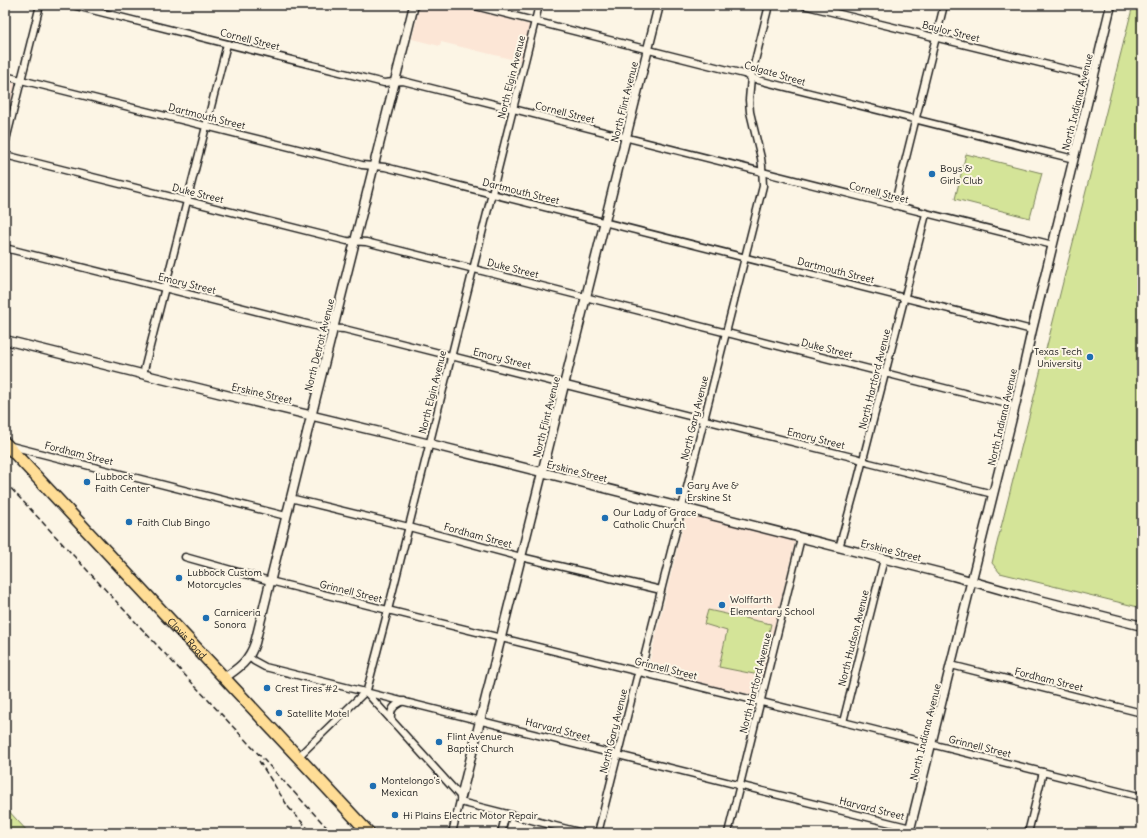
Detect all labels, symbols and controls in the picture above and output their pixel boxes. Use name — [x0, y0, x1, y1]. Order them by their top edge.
street label: Baylor Street — [921, 18, 982, 45]
street label: Cornell Street — [219, 26, 282, 53]
street label: North Elgin Avenue — [495, 34, 528, 120]
street label: North Indiana Avenue — [1059, 52, 1096, 152]
street label: Colgate Street — [743, 59, 808, 89]
street label: North Flint Avenue — [608, 60, 641, 144]
street label: Cornell Street — [534, 99, 597, 126]
street label: Dartmouth Street — [167, 101, 247, 132]
place label: Boys & Girls Club — [940, 162, 983, 187]
marker: Boys & Girls Club — [927, 169, 937, 179]
street label: Dartmouth Street — [481, 176, 561, 207]
street label: Cornell Street — [848, 179, 911, 206]
street label: Duke Street — [171, 181, 225, 206]
street label: Dartmouth Street — [796, 255, 876, 286]
street label: Duke Street — [486, 256, 540, 281]
street label: Emory Street — [157, 270, 218, 297]
street label: North Detroit Avenue — [302, 297, 337, 393]
street label: North Hartford Avenue — [856, 328, 893, 431]
street label: Duke Street — [800, 336, 854, 361]
street label: Emory Street — [472, 345, 533, 372]
place label: Texas Tech University — [1034, 345, 1082, 370]
street label: North Elgin Avenue — [416, 349, 449, 435]
marker: Texas Tech University — [1085, 352, 1095, 362]
street label: North Indiana Avenue — [985, 367, 1020, 467]
street label: North Flint Avenue — [530, 375, 563, 459]
street label: North Gary Avenue — [678, 375, 711, 462]
street label: Erskine Street — [230, 380, 294, 407]
street label: Emory Street — [786, 425, 847, 452]
street label: Fordham Street — [43, 439, 115, 468]
street label: Erskine Street — [545, 458, 609, 485]
place label: Lubbock Faith Center — [95, 470, 150, 495]
marker: Lubbock Faith Center — [82, 477, 92, 487]
place label: Gary Ave & Erskine St — [687, 479, 739, 504]
marker: Gary Ave & Erskine St — [674, 486, 684, 496]
place label: Our Lady of Grace Catholic Church — [613, 506, 696, 531]
marker: Our Lady of Grace Catholic Church — [600, 513, 610, 523]
place label: Faith Club Bingo — [137, 516, 210, 529]
marker: Faith Club Bingo — [124, 517, 134, 527]
street label: Fordham Street — [442, 520, 514, 551]
street label: Erskine Street — [859, 537, 923, 564]
place label: Lubbock Custom Motorcycles — [187, 566, 262, 591]
marker: Lubbock Custom Motorcycles — [174, 573, 184, 583]
street label: Grinnell Street — [318, 577, 384, 606]
street label: North Hudson Avenue — [835, 589, 872, 688]
place label: Wolffarth Elementary School — [730, 593, 815, 618]
marker: Wolffarth Elementary School — [717, 600, 727, 610]
place label: Carniceria Sonora — [214, 606, 261, 631]
marker: Carniceria Sonora — [201, 613, 211, 623]
street label: Clovis Road — [164, 615, 209, 662]
street label: North Hartford Avenue — [737, 632, 774, 735]
street label: Grinnell Street — [633, 654, 699, 683]
street label: Fordham Street — [1013, 665, 1085, 694]
place label: Crest Tires #2 — [275, 682, 339, 695]
street label: North Indiana Avenue — [907, 682, 944, 782]
marker: Crest Tires #2 — [262, 683, 272, 693]
street label: North Gary Avenue — [597, 688, 630, 775]
place label: Satellite Motel — [287, 707, 349, 720]
marker: Satellite Motel — [274, 708, 284, 718]
street label: Harvard Street — [524, 715, 592, 744]
place label: Flint Avenue Baptist Church — [447, 730, 514, 755]
street label: Grinnell Street — [947, 732, 1013, 761]
marker: Flint Avenue Baptist Church — [434, 737, 444, 747]
place label: Montelongo's Mexican — [381, 774, 441, 799]
marker: Montelongo's Mexican — [368, 781, 378, 791]
street label: Harvard Street — [838, 794, 906, 823]
place label: Hi Plains Electric Motor Repair — [403, 809, 538, 822]
marker: Hi Plains Electric Motor Repair — [390, 810, 400, 820]

